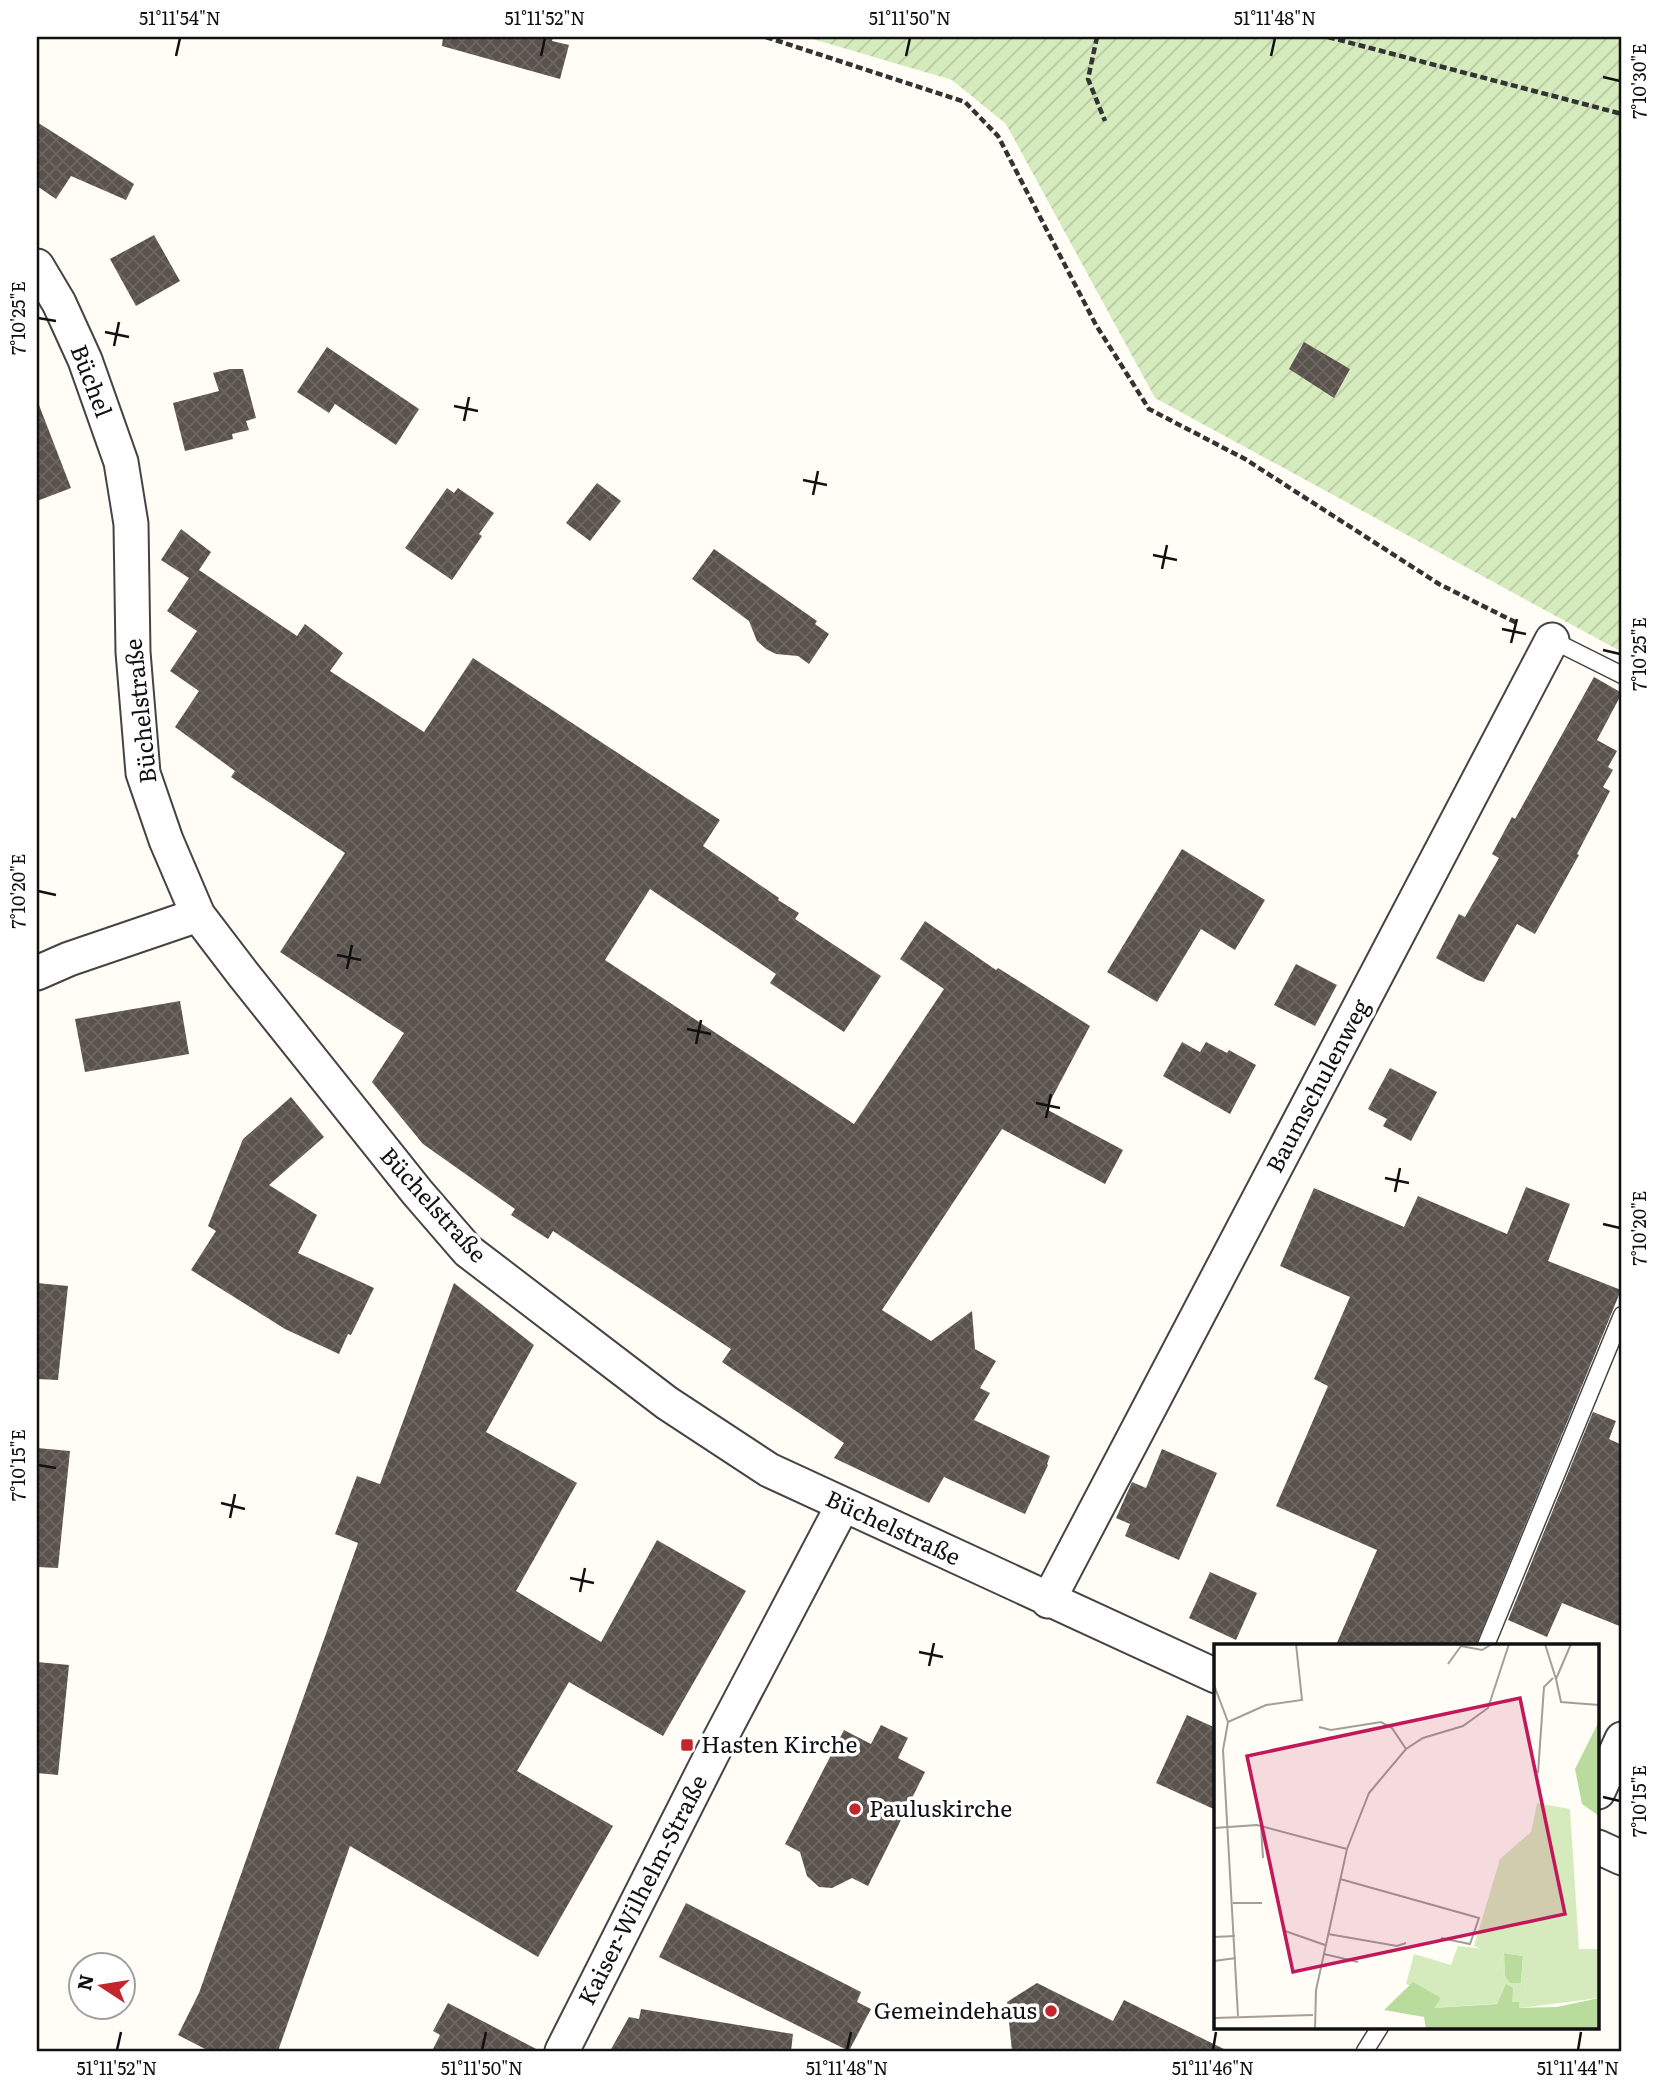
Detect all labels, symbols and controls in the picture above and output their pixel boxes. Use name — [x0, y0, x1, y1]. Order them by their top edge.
text: 51°11'54"N — [139, 4, 221, 31]
text: 51°11'52"N — [505, 4, 585, 31]
text: 51°11'50"N — [869, 4, 951, 31]
text: 51°11'48"N — [1234, 4, 1316, 31]
text: 7°10'30"E — [1625, 43, 1652, 119]
text: 7°10'25"E — [4, 281, 31, 355]
street label: Büchel — [63, 339, 122, 422]
text: 7°10'25"E — [1625, 617, 1652, 691]
street label: Büchelstraße — [115, 637, 164, 785]
text: 7°10'20"E — [4, 854, 31, 928]
street label: Baumschulenweg — [1256, 992, 1376, 1178]
street label: Büchelstraße — [373, 1138, 496, 1269]
text: 7°10'20"E — [1625, 1191, 1652, 1265]
text: 7°10'15"E — [4, 1429, 31, 1501]
street label: Büchelstraße — [821, 1480, 967, 1572]
inset map — [1214, 1644, 1600, 2028]
place label: Hasten Kirche — [701, 1726, 857, 1760]
marker: Hasten Kirche — [679, 1737, 695, 1753]
text: 7°10'15"E — [1625, 1765, 1652, 1837]
street label: Kaiser-Wilhelm-Straße — [568, 1768, 714, 2010]
place label: Pauluskirche — [869, 1790, 1012, 1824]
marker: Pauluskirche — [847, 1801, 863, 1817]
north arrow — [66, 1952, 136, 2022]
text: N — [69, 1971, 100, 1993]
place label: Gemeindehaus — [874, 1992, 1037, 2026]
marker: Gemeindehaus — [1043, 2003, 1059, 2019]
text: 51°11'52"N — [77, 2054, 157, 2081]
text: 51°11'50"N — [441, 2054, 523, 2081]
text: 51°11'48"N — [806, 2054, 888, 2081]
text: 51°11'46"N — [1172, 2054, 1254, 2081]
text: 51°11'44"N — [1537, 2054, 1619, 2081]

